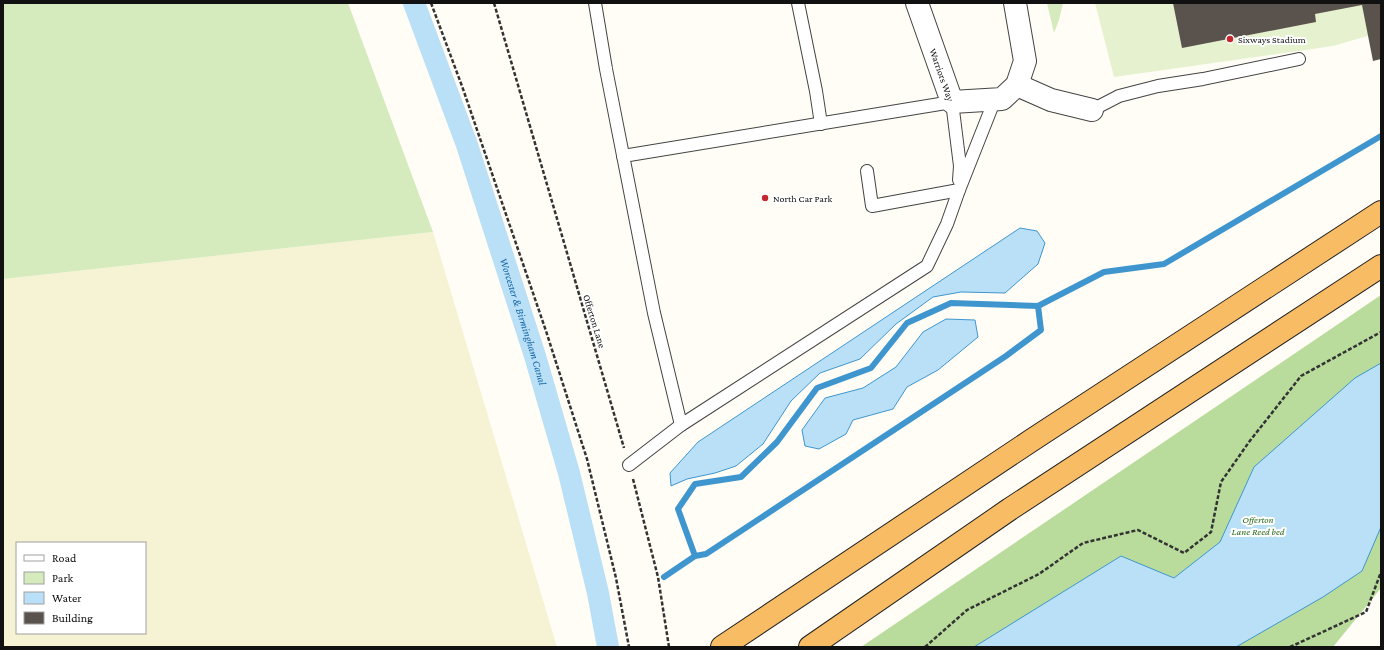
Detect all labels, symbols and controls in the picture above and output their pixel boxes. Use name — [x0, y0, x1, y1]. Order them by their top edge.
marker: Sixways Stadium — [1225, 34, 1235, 44]
place label: Sixways Stadium — [1238, 34, 1306, 45]
street label: Warriors Way — [927, 47, 956, 103]
marker: North Car Park — [760, 193, 770, 203]
place label: North Car Park — [773, 193, 832, 204]
water label: Worcester & Birmingham Canal — [498, 257, 549, 387]
street label: Offerton Lane — [581, 293, 608, 350]
park label: Offerton Lane Reed bed — [1232, 514, 1285, 537]
legend — [16, 542, 146, 634]
text: Road — [52, 551, 77, 565]
text: Park — [52, 571, 74, 585]
text: Water — [52, 591, 82, 605]
text: Building — [52, 611, 93, 625]

